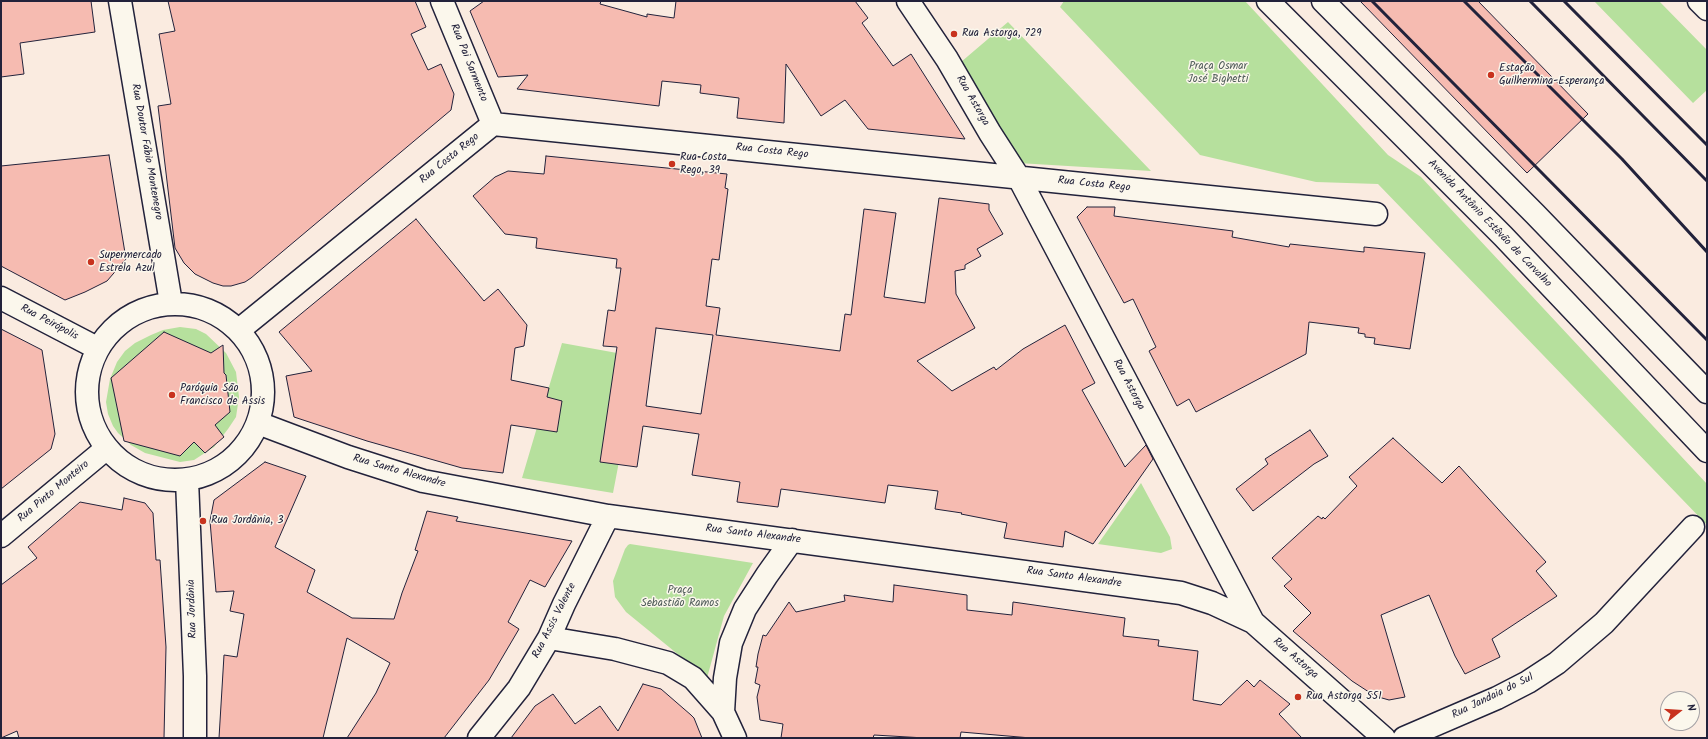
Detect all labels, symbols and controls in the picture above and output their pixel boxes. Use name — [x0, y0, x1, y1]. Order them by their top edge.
street label: Rua Pai Sarmento — [446, 22, 490, 104]
place label: Rua Astorga, 729 — [962, 27, 1042, 41]
marker: Rua Astorga, 729 — [949, 29, 959, 39]
park label: Praça Osmar José Bighetti — [1188, 60, 1248, 86]
place label: Estação Guilhermina-Esperança — [1499, 62, 1604, 88]
marker: Estação Guilhermina-Esperança — [1486, 70, 1496, 80]
street label: Rua Astorga — [952, 73, 992, 129]
street label: Rua Doutor Fábio Montenegro — [128, 83, 164, 221]
street label: Rua Costa Rego — [417, 131, 483, 187]
street label: Rua Costa Rego — [735, 142, 809, 162]
place label: Rua Costa Rego, 39 — [680, 151, 727, 177]
street label: Avenida Antônio Estêvão de Carvalho — [1424, 157, 1554, 291]
marker: Rua Costa Rego, 39 — [667, 159, 677, 169]
street label: Rua Costa Rego — [1057, 175, 1131, 195]
place label: Supermercado Estrela Azul — [99, 249, 162, 275]
marker: Supermercado Estrela Azul — [86, 257, 96, 267]
street label: Rua Peirópolis — [18, 302, 80, 344]
street label: Rua Astorga — [1109, 357, 1147, 413]
place label: Paróquia São Francisco de Assis — [180, 382, 265, 408]
marker: Paróquia São Francisco de Assis — [167, 390, 177, 400]
street label: Rua Santo Alexandre — [351, 452, 447, 492]
street label: Rua Pinto Monteiro — [16, 458, 92, 526]
place label: Rua Jordânia, 3 — [211, 514, 284, 528]
marker: Rua Jordânia, 3 — [198, 516, 208, 526]
street label: Rua Santo Alexandre — [705, 523, 801, 547]
street label: Rua Santo Alexandre — [1026, 565, 1122, 591]
street label: Rua Jordânia — [185, 579, 201, 639]
street label: Rua Assis Valente — [530, 581, 580, 661]
park label: Praça Sebastião Ramos — [641, 584, 719, 610]
street label: Rua Astorga — [1270, 636, 1320, 682]
street label: Rua Jandaia do Sul — [1450, 672, 1536, 722]
place label: Rua Astorga 551 — [1306, 690, 1382, 704]
north arrow — [1660, 691, 1700, 731]
marker: Rua Astorga 551 — [1293, 692, 1303, 702]
text: N — [1681, 702, 1700, 714]

